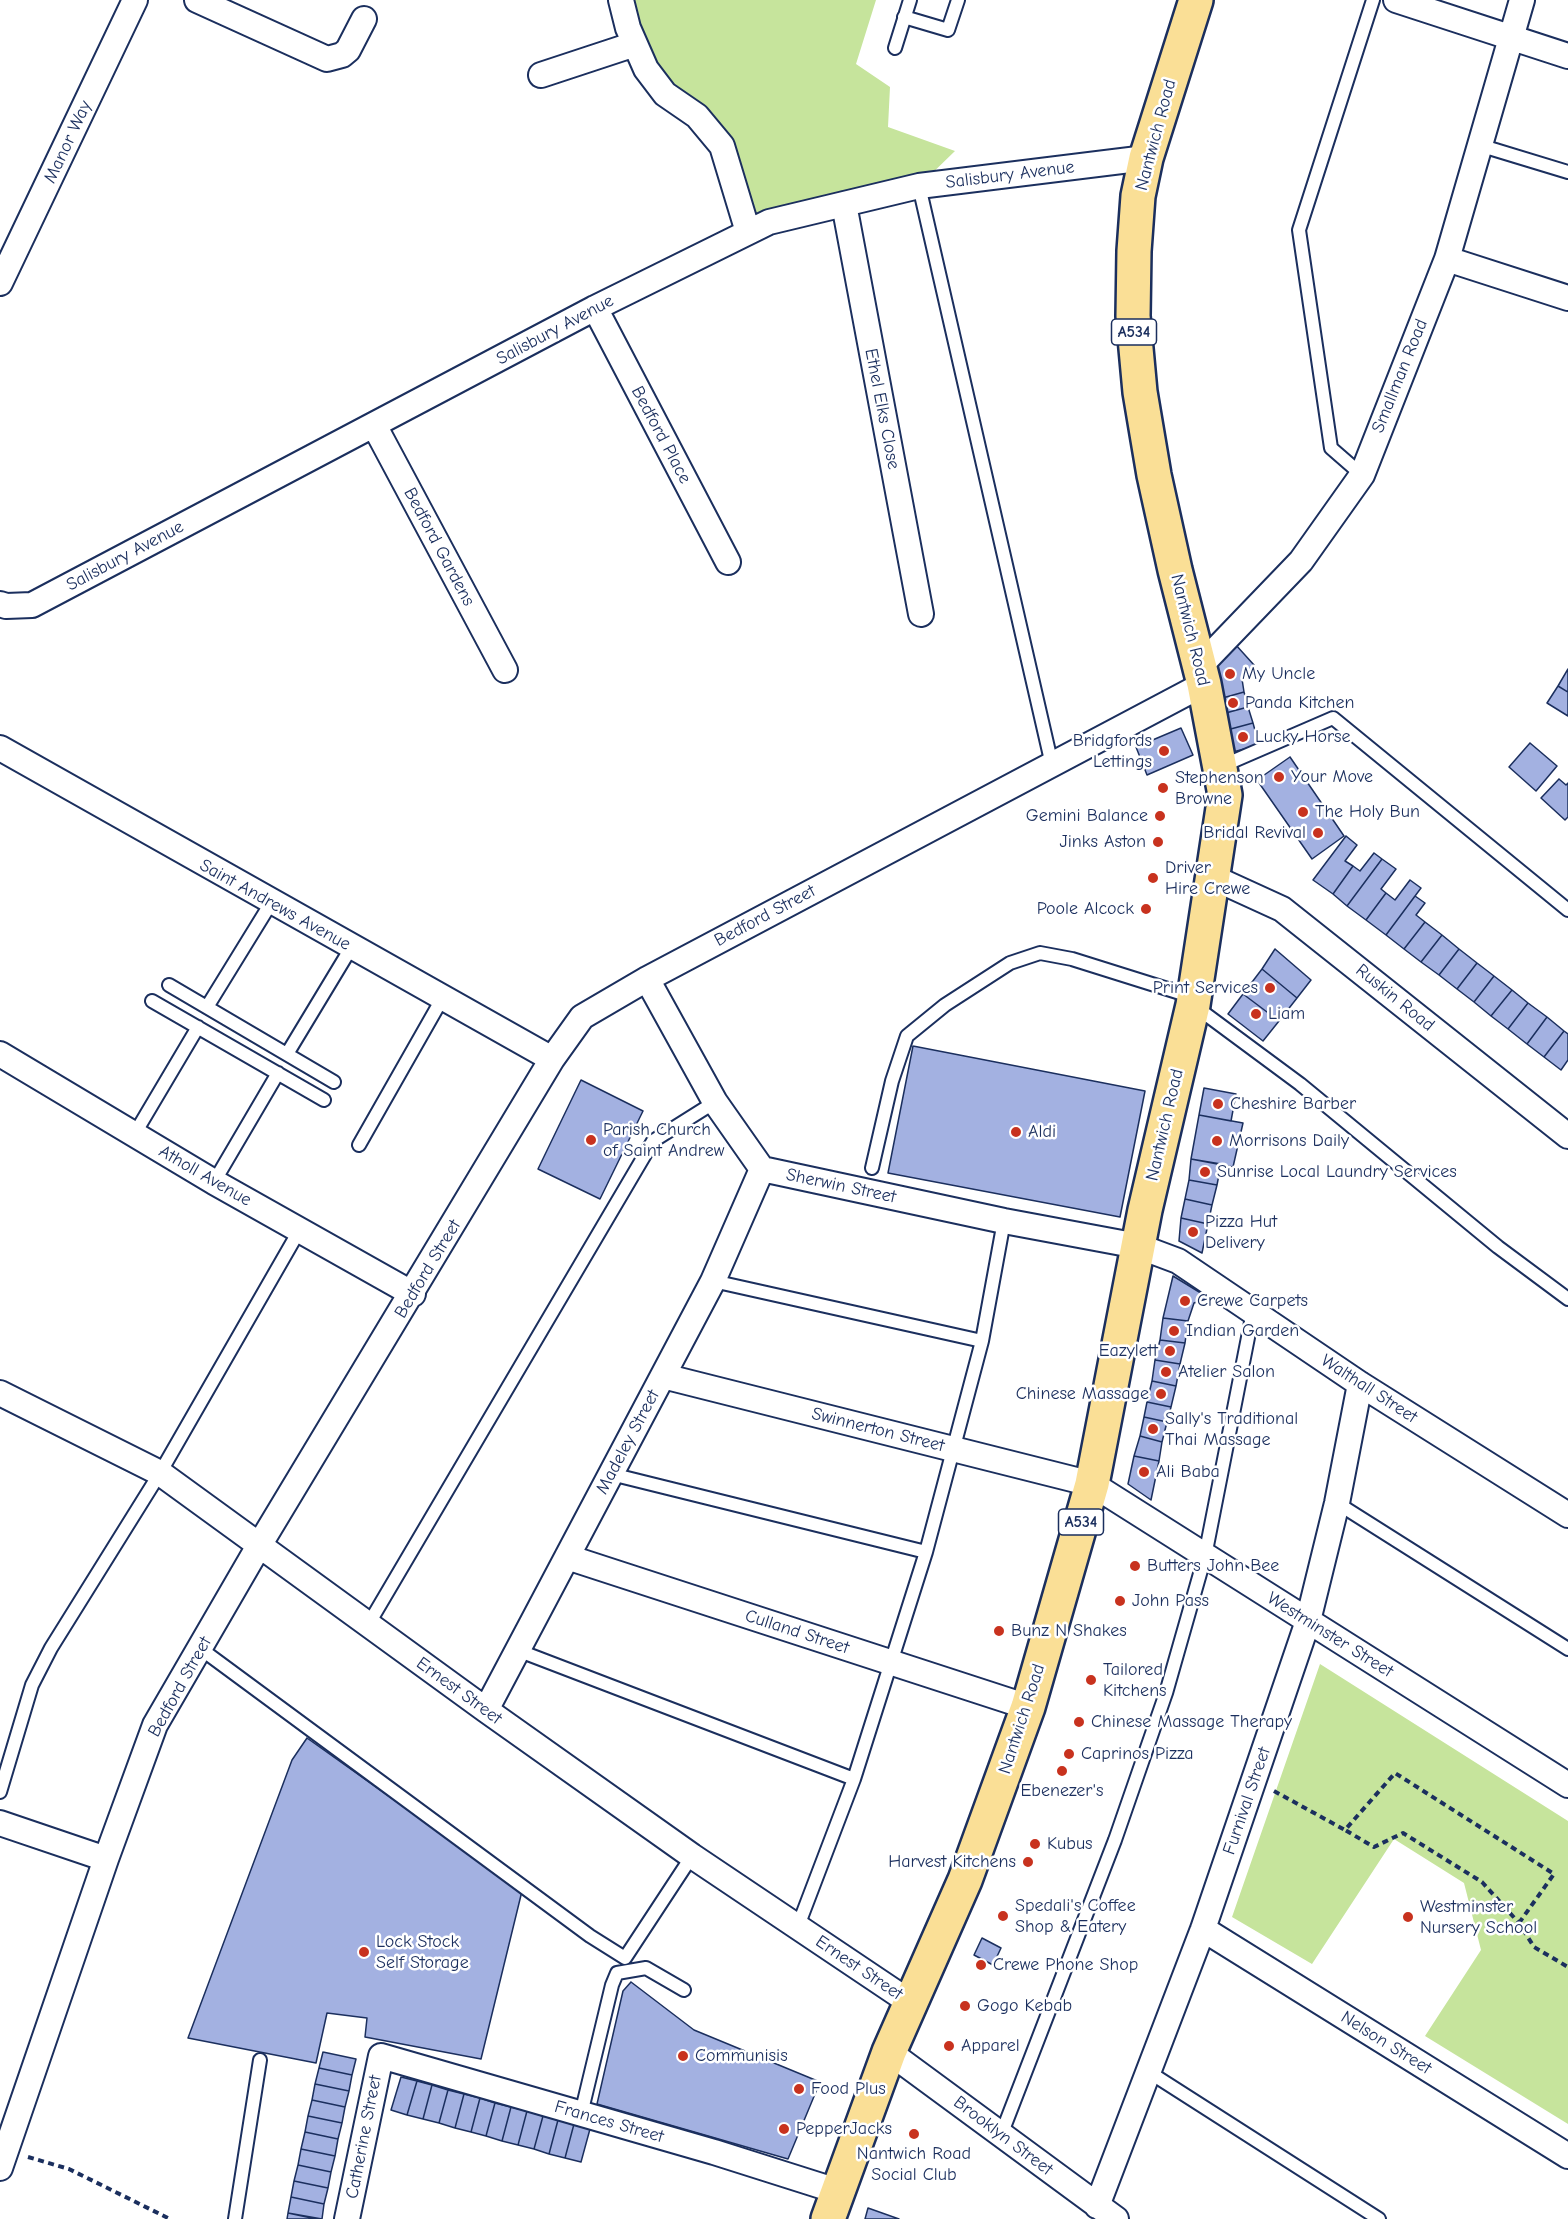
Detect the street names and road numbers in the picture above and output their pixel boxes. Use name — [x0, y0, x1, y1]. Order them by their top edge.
street label: Nantwich Road — [1131, 77, 1181, 193]
street label: Manor Way — [39, 97, 97, 187]
street label: Salisbury Avenue — [944, 156, 1076, 194]
street label: Salisbury Avenue — [493, 290, 617, 370]
street label: Smallman Road — [1367, 316, 1433, 436]
road number: A534 — [1112, 319, 1156, 345]
street label: Ethel Elks Close — [860, 347, 904, 471]
street label: Bedford Place — [626, 383, 696, 487]
street label: Bedford Gardens — [399, 484, 479, 610]
street label: Salisbury Avenue — [63, 516, 187, 596]
street label: Nantwich Road — [1166, 572, 1214, 688]
street label: Saint Andrews Avenue — [196, 855, 354, 955]
street label: Bedford Street — [711, 880, 819, 952]
street label: Ruskin Road — [1351, 960, 1439, 1036]
street label: Nantwich Road — [1142, 1067, 1188, 1183]
street label: Atholl Avenue — [155, 1141, 255, 1211]
street label: Sherwin Street — [784, 1164, 898, 1208]
street label: Bedford Street — [390, 1216, 466, 1322]
street label: Walthall Street — [1317, 1350, 1421, 1428]
street label: Madeley Street — [591, 1386, 665, 1498]
street label: Swinnerton Street — [809, 1403, 947, 1457]
road number: A534 — [1058, 1509, 1104, 1535]
street label: Westminster Street — [1263, 1588, 1397, 1682]
street label: Culland Street — [742, 1605, 852, 1659]
street label: Bedford Street — [144, 1633, 216, 1741]
street label: Ernest Street — [412, 1653, 506, 1729]
street label: Nantwich Road — [994, 1661, 1050, 1777]
street label: Furnival Street — [1219, 1744, 1275, 1858]
street label: Ernest Street — [811, 1931, 907, 2005]
street label: Nelson Street — [1337, 2007, 1435, 2079]
street label: Catherine Street — [341, 2073, 387, 2201]
street label: Brooklyn Street — [949, 2092, 1057, 2180]
street label: Frances Street — [552, 2096, 666, 2148]

